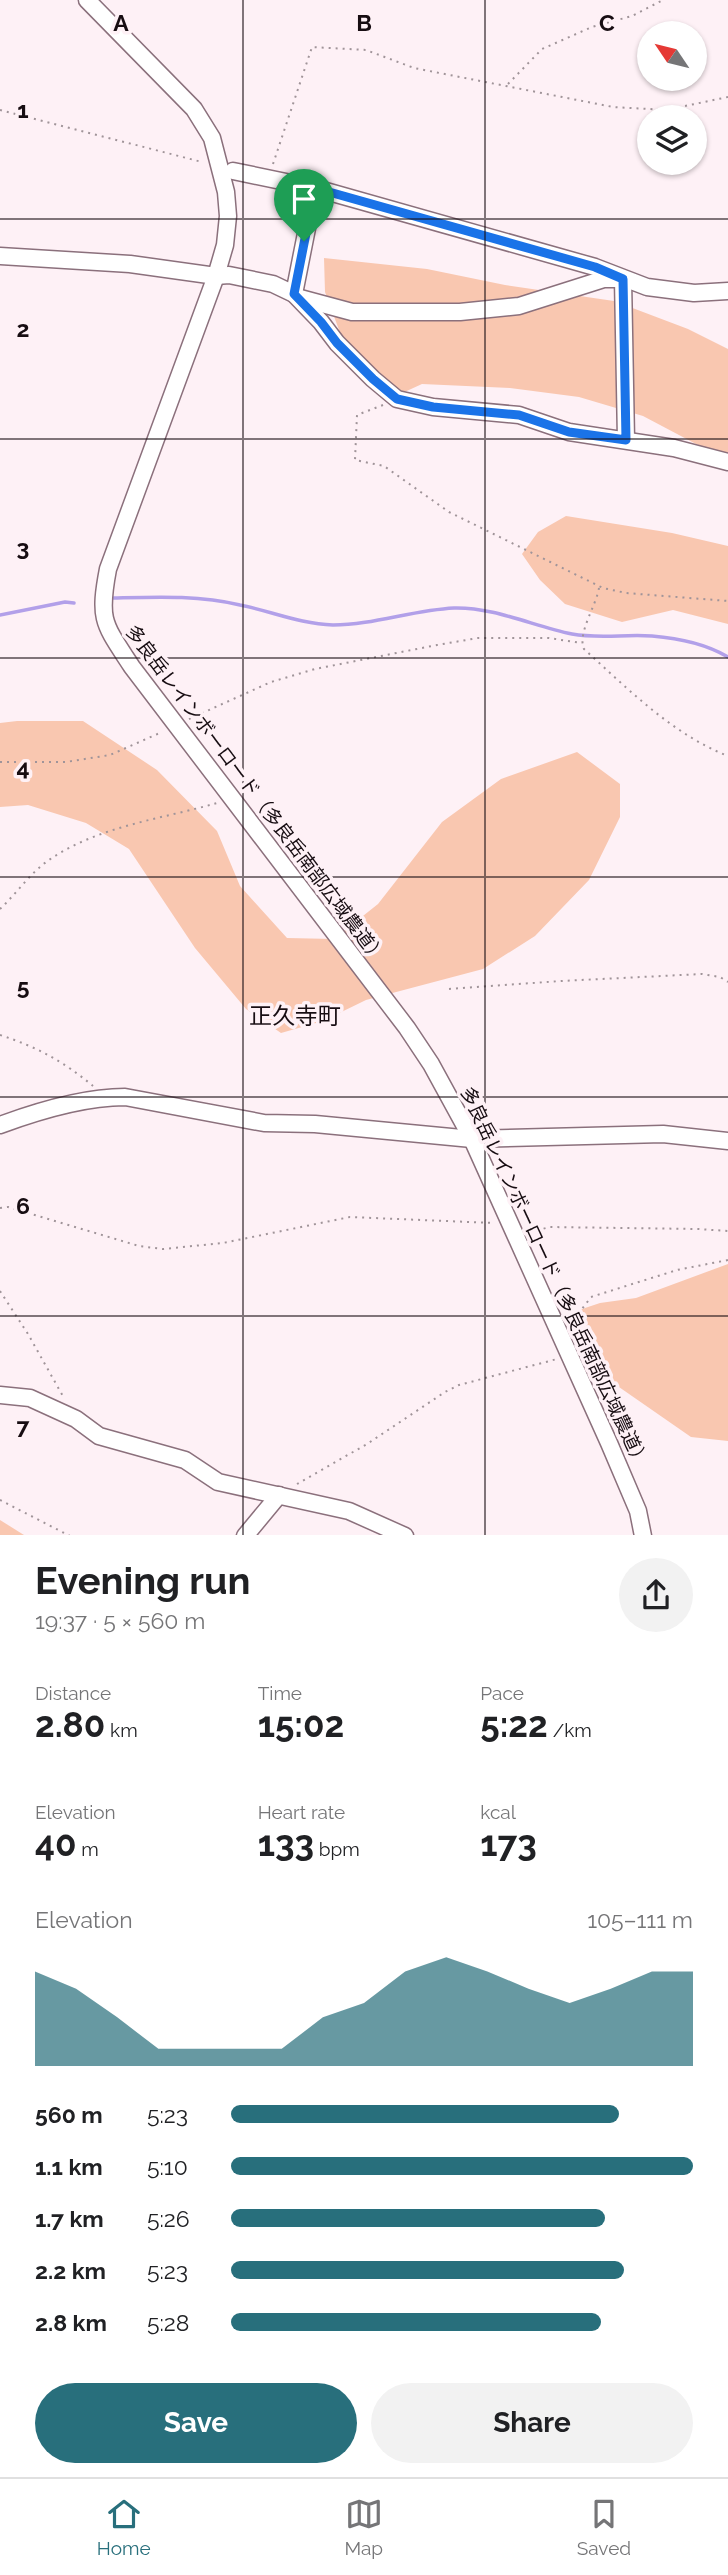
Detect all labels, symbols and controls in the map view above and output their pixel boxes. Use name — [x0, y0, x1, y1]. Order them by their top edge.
text: A — [113, 9, 129, 36]
text: B — [356, 9, 372, 36]
text: C — [599, 9, 615, 36]
north arrow — [637, 21, 707, 91]
map controls — [637, 21, 707, 175]
text: 1 — [17, 96, 29, 123]
button: layers — [637, 105, 707, 175]
pin — [274, 169, 334, 241]
icon: arrive — [285, 180, 323, 218]
text: 2 — [17, 315, 29, 342]
text: 3 — [17, 534, 29, 561]
street label: 多良岳レインボーロード（多良岳南部広域農道） — [121, 620, 391, 968]
text: 4 — [16, 754, 30, 781]
text: 5 — [17, 973, 30, 1000]
district label: 正久寺町 — [249, 1002, 341, 1029]
street label: 多良岳レインボーロード（多良岳南部広域農道） — [457, 1083, 653, 1471]
text: 6 — [16, 1192, 30, 1219]
text: 7 — [17, 1412, 30, 1439]
text: Evening run — [35, 1558, 250, 1603]
button: share — [619, 1558, 693, 1632]
text: 19:37 · 5 × 560 m — [35, 1607, 205, 1634]
text: Distance — [35, 1682, 111, 1704]
text: Time — [258, 1682, 302, 1704]
text: Pace — [480, 1682, 524, 1704]
text: 2.80 — [35, 1704, 105, 1745]
text: 15:02 — [258, 1704, 344, 1745]
text: 5:22 — [480, 1704, 548, 1745]
text: km — [105, 1719, 138, 1741]
text: /km — [548, 1719, 592, 1741]
text: Elevation — [35, 1801, 116, 1823]
text: Heart rate — [258, 1801, 345, 1823]
text: kcal — [480, 1801, 516, 1823]
text: 40 — [35, 1823, 76, 1864]
text: 133 — [258, 1823, 314, 1864]
text: 173 — [480, 1823, 537, 1864]
text: m — [76, 1838, 99, 1860]
text: bpm — [314, 1838, 360, 1860]
text: Elevation — [35, 1906, 133, 1933]
text: 105–111 m — [587, 1906, 693, 1933]
text: 560 m — [35, 2101, 103, 2128]
text: 5:23 — [147, 2101, 188, 2128]
text: 1.1 km — [35, 2153, 103, 2180]
text: 5:10 — [147, 2153, 188, 2180]
text: 1.7 km — [35, 2205, 104, 2232]
text: 5:26 — [147, 2205, 190, 2232]
text: 2.2 km — [35, 2257, 106, 2284]
text: 5:23 — [147, 2257, 188, 2284]
text: 2.8 km — [35, 2309, 107, 2336]
text: 5:28 — [147, 2309, 189, 2336]
button: Save — [35, 2383, 357, 2463]
button: Share — [371, 2383, 693, 2463]
tab: Home — [97, 2495, 151, 2559]
tab: Map — [344, 2495, 383, 2559]
tab: Saved — [577, 2495, 631, 2559]

